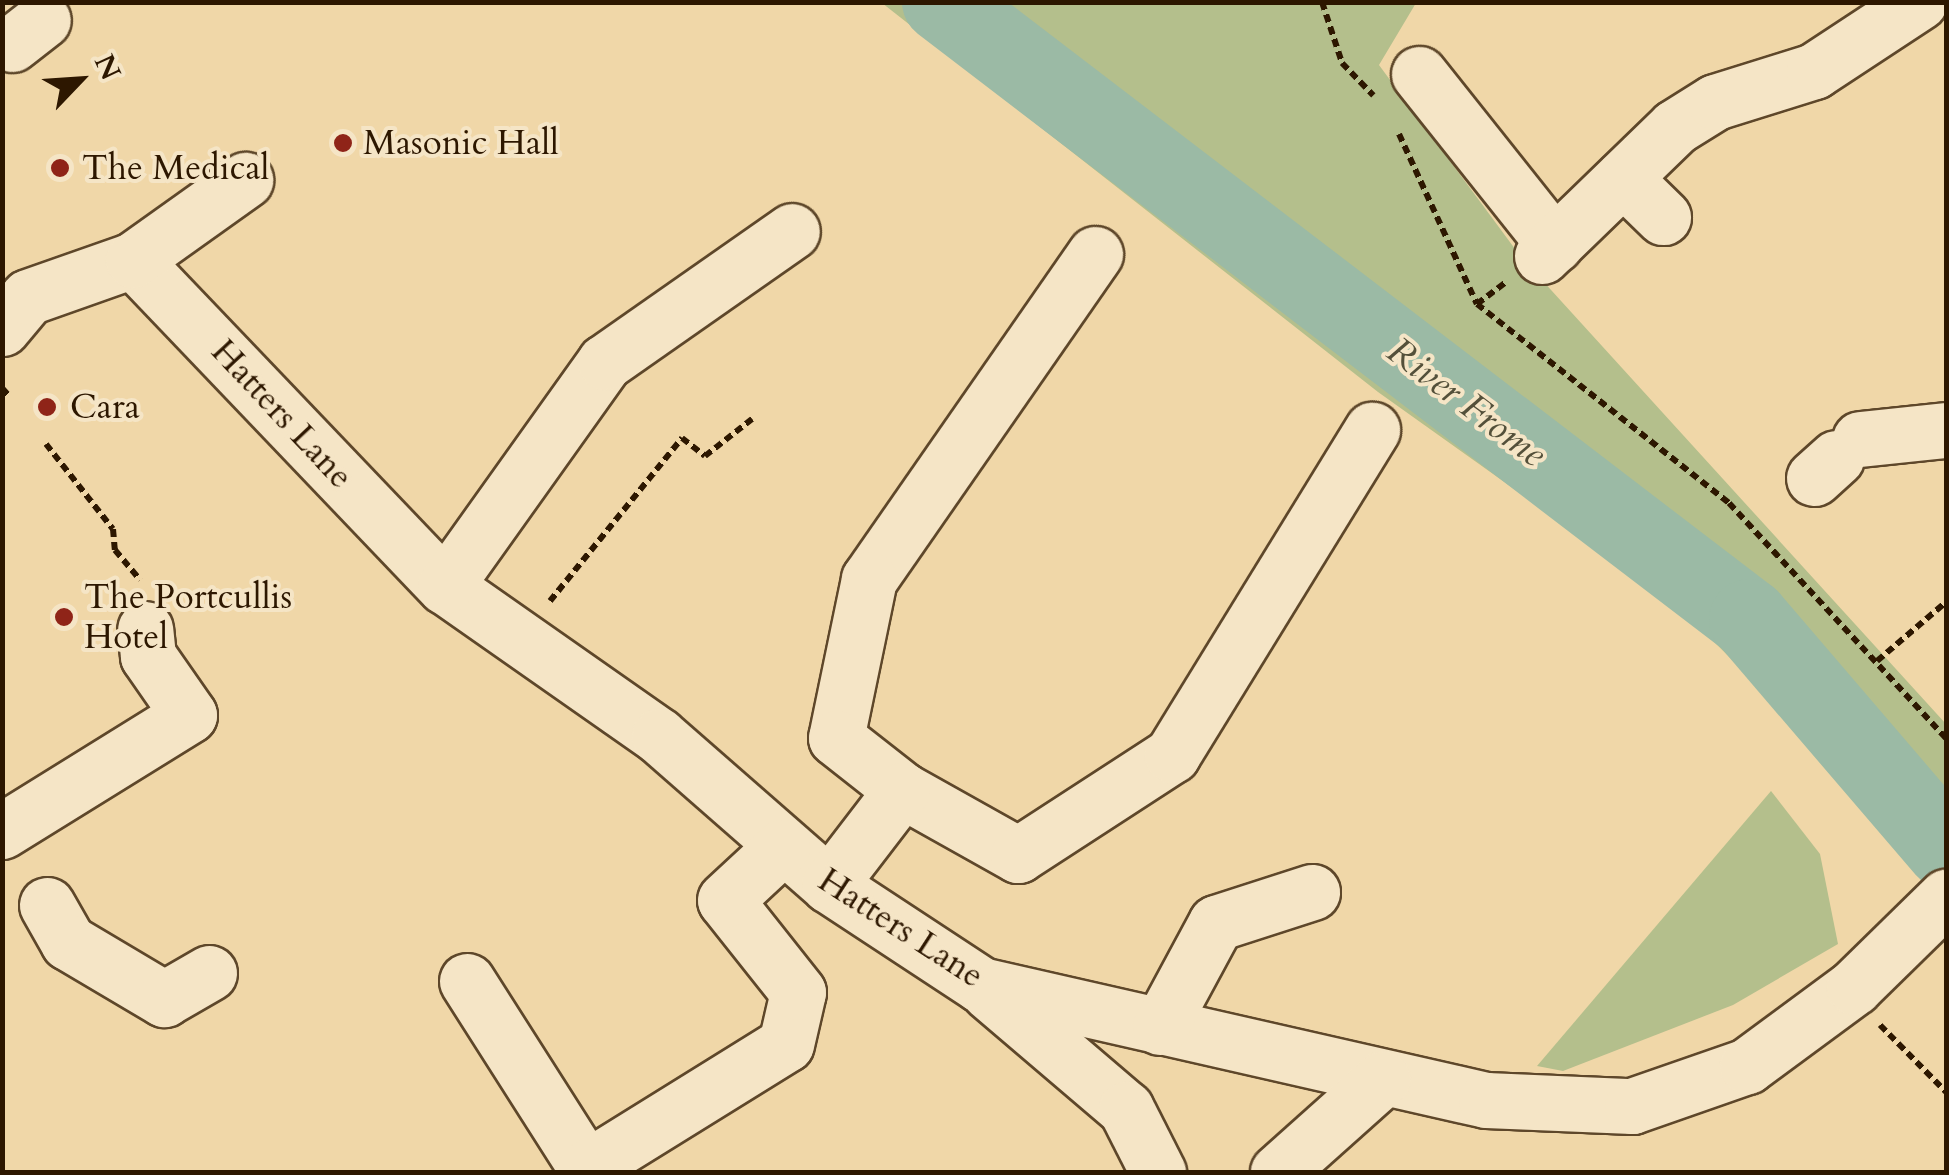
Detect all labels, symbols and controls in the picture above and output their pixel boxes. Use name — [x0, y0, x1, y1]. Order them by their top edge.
north arrow — [30, 30, 130, 130]
text: N — [85, 48, 130, 86]
place label: Masonic Hall — [363, 122, 559, 164]
marker: Masonic Hall — [332, 132, 354, 154]
place label: The Medical — [82, 147, 269, 189]
marker: The Medical — [47, 155, 73, 181]
water label: River Frome — [1378, 329, 1554, 477]
street label: Hatters Lane — [202, 331, 362, 497]
place label: Cara — [70, 386, 140, 428]
marker: Cara — [34, 394, 60, 420]
place label: The Portcullis Hotel — [84, 576, 292, 658]
marker: The Portcullis Hotel — [53, 606, 75, 628]
street label: Hatters Lane — [811, 859, 991, 997]

